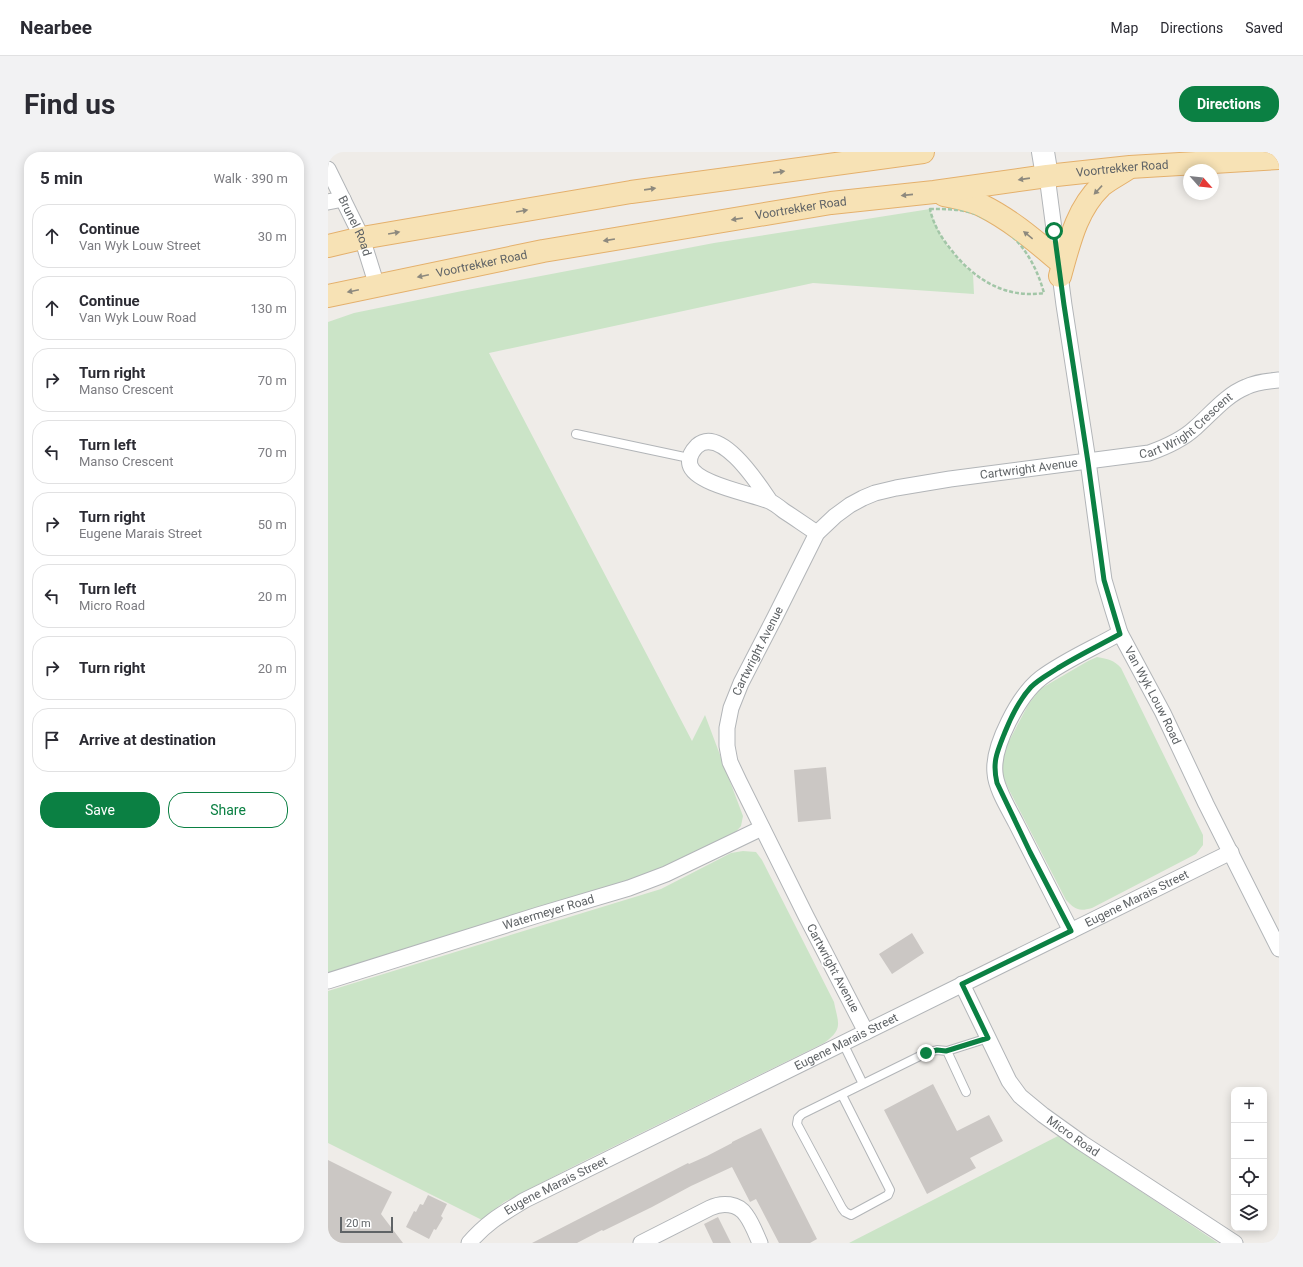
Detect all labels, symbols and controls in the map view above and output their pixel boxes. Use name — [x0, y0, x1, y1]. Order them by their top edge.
text: Nearbee — [20, 16, 92, 39]
text: Map — [1111, 20, 1138, 36]
text: Directions — [1160, 20, 1223, 36]
text: Saved — [1245, 20, 1283, 36]
button: Directions — [1179, 86, 1279, 122]
text: Find us — [24, 88, 115, 121]
street label: Voortrekker Road — [1075, 158, 1169, 180]
north arrow — [1183, 164, 1219, 200]
text: 5 min — [40, 168, 83, 188]
one-way arrow — [773, 169, 785, 175]
text: Walk · 390 m — [213, 171, 288, 186]
one-way arrow — [1018, 176, 1030, 182]
one-way arrow — [1093, 185, 1103, 195]
one-way arrow — [644, 186, 656, 192]
one-way arrow — [901, 192, 913, 198]
street label: Brunel Road — [335, 193, 374, 258]
street label: Voortrekker Road — [754, 194, 847, 223]
one-way arrow — [516, 208, 528, 214]
one-way arrow — [731, 216, 743, 222]
text: Continue — [79, 220, 140, 238]
route start — [1045, 222, 1063, 240]
icon: ahead — [41, 225, 63, 247]
text: 30 m — [258, 229, 287, 244]
one-way arrow — [388, 230, 400, 236]
one-way arrow — [1022, 231, 1033, 240]
one-way arrow — [602, 237, 615, 243]
text: Van Wyk Louw Street — [79, 238, 201, 253]
street label: Voortrekker Road — [435, 247, 529, 280]
one-way arrow — [416, 273, 429, 279]
one-way arrow — [347, 288, 359, 294]
text: Continue — [79, 292, 140, 310]
icon: ahead — [41, 297, 63, 319]
text: 130 m — [250, 301, 287, 316]
text: Van Wyk Louw Road — [79, 310, 196, 325]
text: Turn right — [79, 364, 145, 382]
icon: right — [41, 369, 63, 391]
text: 70 m — [258, 373, 287, 388]
text: Manso Crescent — [79, 382, 173, 397]
street label: Cart Wright Crescent — [1138, 390, 1235, 461]
text: Turn left — [79, 436, 136, 454]
icon: left — [41, 441, 63, 463]
text: 70 m — [258, 445, 287, 460]
text: Manso Crescent — [79, 454, 173, 469]
street label: Cartwright Avenue — [979, 455, 1078, 482]
text: Turn right — [79, 508, 145, 526]
icon: right — [41, 513, 63, 535]
text: 50 m — [258, 517, 287, 532]
text: Eugene Marais Street — [79, 526, 202, 541]
text: Turn left — [79, 580, 136, 598]
icon: left — [41, 585, 63, 607]
text: 20 m — [258, 589, 287, 604]
text: Micro Road — [79, 598, 145, 613]
street label: Cartwright Avenue — [730, 604, 786, 698]
street label: Van Wyk Louw Road — [1122, 644, 1184, 747]
icon: right — [41, 657, 63, 679]
text: Turn right — [79, 659, 145, 677]
text: 20 m — [258, 661, 287, 676]
icon: arrive — [41, 729, 63, 751]
text: Arrive at destination — [79, 731, 216, 749]
button: Save — [40, 792, 160, 828]
button: Share — [168, 792, 288, 828]
street label: Eugene Marais Street — [1083, 867, 1191, 930]
street label: Watermeyer Road — [501, 892, 596, 933]
street label: Cartwright Avenue — [804, 921, 862, 1015]
street label: Eugene Marais Street — [792, 1010, 900, 1073]
route end — [917, 1044, 935, 1062]
map controls — [1231, 1087, 1267, 1231]
button: + — [1231, 1087, 1267, 1123]
street label: Micro Road — [1044, 1113, 1102, 1159]
button: − — [1231, 1123, 1267, 1159]
street label: Eugene Marais Street — [502, 1154, 610, 1218]
button: locate — [1231, 1159, 1267, 1195]
button: layers — [1231, 1195, 1267, 1231]
scale bar — [340, 1215, 393, 1234]
text: 20 m — [346, 1217, 371, 1230]

